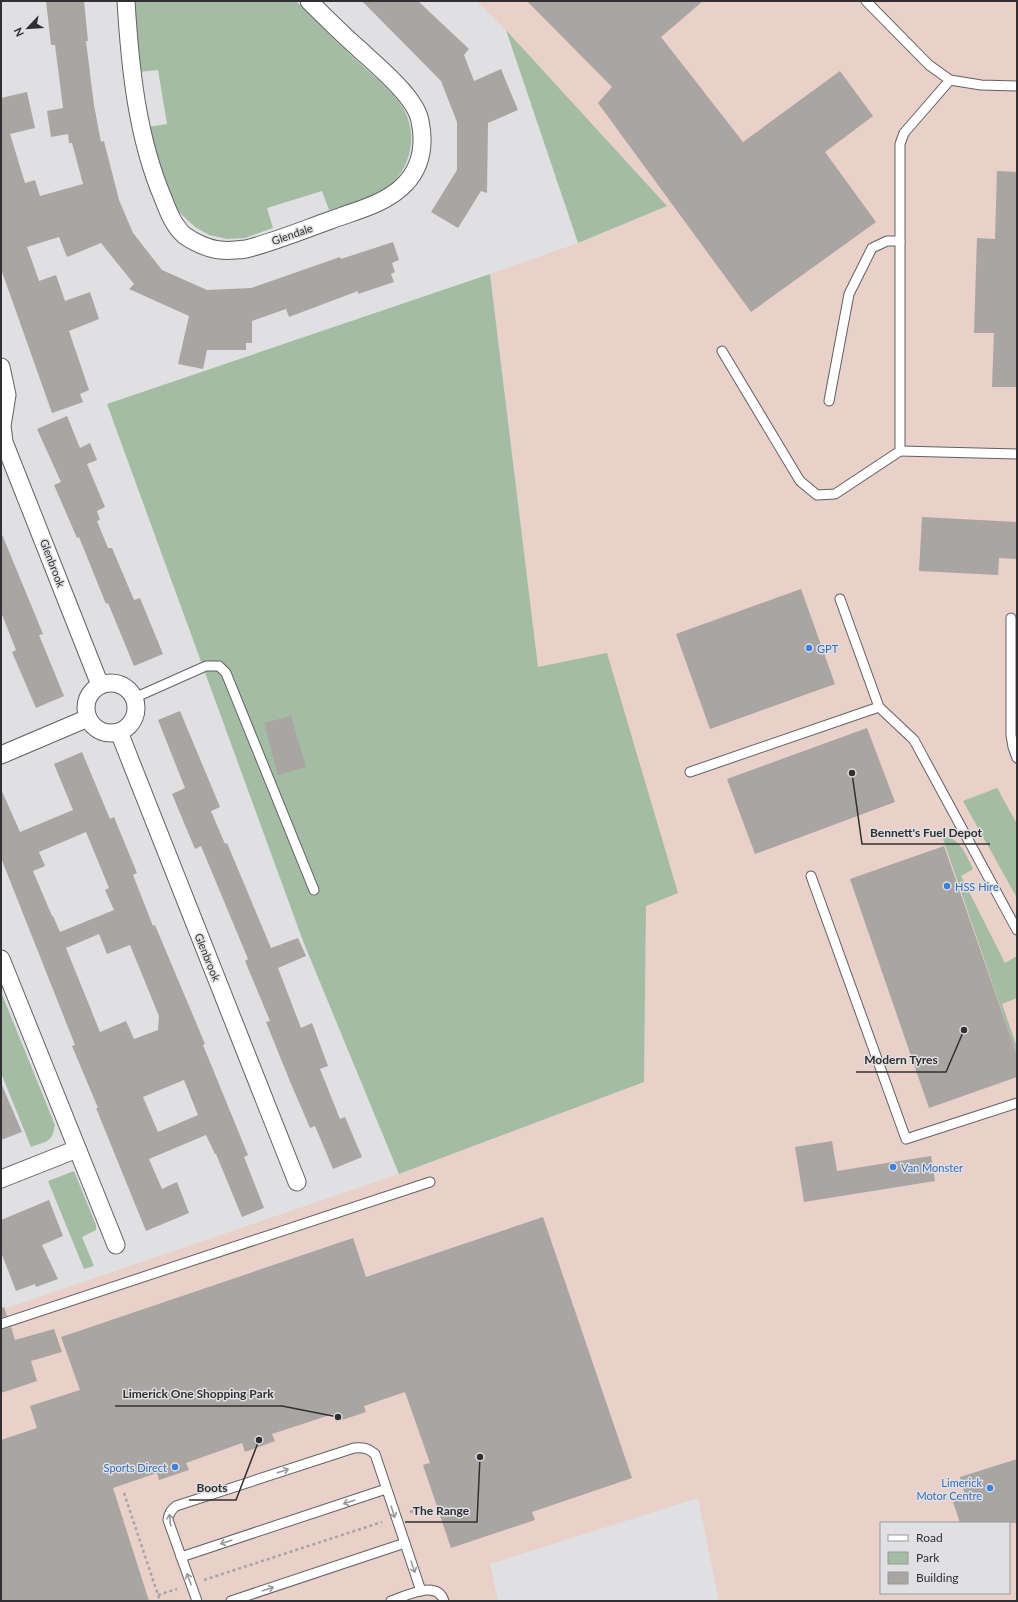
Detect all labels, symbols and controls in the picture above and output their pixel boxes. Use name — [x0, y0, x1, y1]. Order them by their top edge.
north arrow — [8, 8, 48, 48]
text: N — [11, 26, 26, 39]
street label: Glendale — [270, 221, 314, 247]
street label: Glenbrook — [38, 537, 68, 589]
place label: GPT — [817, 642, 839, 655]
marker: GPT — [804, 643, 814, 653]
callout: Bennett's Fuel Depot — [862, 820, 990, 844]
text: Bennett's Fuel Depot — [870, 825, 983, 840]
place label: HSS Hire — [955, 880, 999, 893]
marker: HSS Hire — [942, 881, 952, 891]
street label: Glenbrook — [193, 931, 224, 983]
callout: Modern Tyres — [856, 1048, 946, 1072]
text: Modern Tyres — [864, 1052, 938, 1067]
place label: Van Monster — [901, 1161, 963, 1174]
marker: Van Monster — [888, 1162, 898, 1172]
callout: Limerick One Shopping Park — [115, 1382, 282, 1406]
text: Limerick One Shopping Park — [122, 1386, 274, 1401]
place label: Sports Direct — [104, 1461, 167, 1474]
marker: Sports Direct — [170, 1462, 180, 1472]
one-way arrow — [277, 1467, 290, 1474]
callout: Boots — [189, 1476, 236, 1500]
place label: Limerick Motor Centre — [916, 1476, 982, 1502]
text: Boots — [196, 1480, 228, 1495]
marker: Limerick Motor Centre — [985, 1483, 995, 1493]
one-way arrow — [343, 1498, 355, 1506]
callout: The Range — [405, 1498, 477, 1522]
text: The Range — [413, 1503, 470, 1518]
one-way arrow — [390, 1505, 398, 1517]
one-way arrow — [166, 1514, 174, 1527]
legend — [880, 1522, 1010, 1594]
text: Road — [916, 1530, 943, 1545]
one-way arrow — [220, 1539, 232, 1547]
text: Park — [916, 1550, 940, 1565]
one-way arrow — [410, 1560, 417, 1573]
text: Building — [916, 1570, 959, 1585]
one-way arrow — [185, 1573, 192, 1586]
one-way arrow — [261, 1585, 274, 1592]

